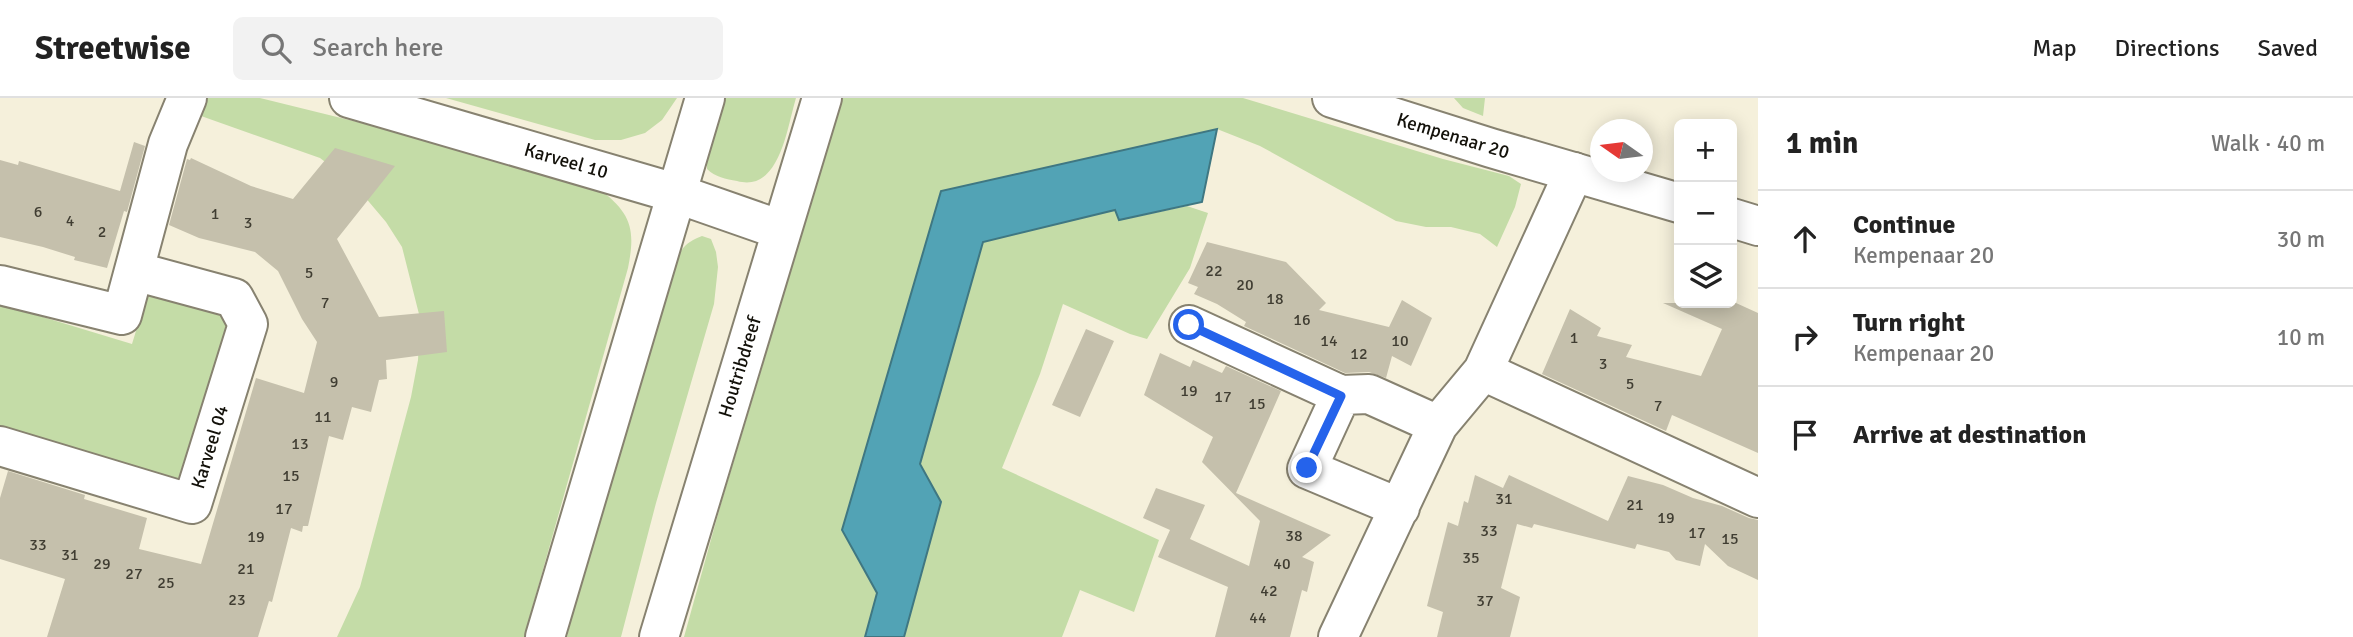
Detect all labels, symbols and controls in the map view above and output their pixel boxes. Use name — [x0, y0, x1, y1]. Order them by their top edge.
search box — [233, 17, 723, 80]
text: Streetwise — [35, 28, 191, 69]
icon: search — [257, 29, 295, 67]
text: Search here — [313, 32, 444, 64]
text: Map — [2032, 33, 2077, 63]
text: Directions — [2115, 33, 2220, 63]
text: Saved — [2258, 33, 2318, 63]
street label: Kempenaar 20 — [1394, 107, 1512, 165]
north arrow — [1590, 119, 1653, 182]
map controls — [1674, 119, 1737, 308]
button: + — [1674, 119, 1737, 182]
text: 1 min — [1786, 125, 1858, 162]
text: Walk · 40 m — [2211, 129, 2325, 158]
street label: Karveel 10 — [521, 138, 611, 184]
button: − — [1674, 182, 1737, 245]
house number: 6 — [34, 202, 42, 222]
house number: 1 — [211, 204, 219, 224]
text: Continue — [1853, 209, 1955, 241]
house number: 4 — [66, 211, 75, 231]
house number: 3 — [244, 213, 252, 233]
icon: ahead — [1786, 220, 1824, 258]
house number: 2 — [98, 222, 106, 242]
text: 30 m — [2277, 225, 2325, 254]
text: Kempenaar 20 — [1853, 241, 1994, 270]
button: layers — [1674, 245, 1737, 308]
house number: 22 — [1205, 261, 1223, 281]
house number: 5 — [305, 263, 313, 283]
house number: 20 — [1236, 275, 1254, 295]
house number: 18 — [1266, 289, 1284, 309]
house number: 7 — [321, 293, 329, 313]
text: Turn right — [1853, 307, 1965, 339]
route start — [1173, 309, 1204, 340]
house number: 16 — [1293, 310, 1311, 330]
street label: Houtribdreef — [713, 312, 767, 420]
icon: right — [1786, 318, 1824, 356]
text: 10 m — [2277, 323, 2325, 352]
house number: 1 — [1570, 328, 1578, 348]
house number: 14 — [1320, 331, 1338, 351]
house number: 10 — [1391, 331, 1409, 351]
text: Kempenaar 20 — [1853, 339, 1994, 368]
house number: 12 — [1350, 344, 1368, 364]
house number: 3 — [1599, 354, 1607, 374]
house number: 9 — [330, 372, 338, 392]
house number: 5 — [1626, 374, 1634, 394]
house number: 19 — [1180, 381, 1198, 401]
house number: 17 — [1214, 387, 1232, 407]
house number: 15 — [1248, 394, 1266, 414]
house number: 7 — [1654, 396, 1662, 416]
street label: Karveel 04 — [186, 402, 234, 492]
house number: 11 — [314, 407, 332, 427]
icon: arrive — [1786, 416, 1824, 454]
text: Arrive at destination — [1853, 419, 2086, 451]
house number: 13 — [291, 434, 309, 454]
route end — [1291, 452, 1322, 483]
house number: 15 — [282, 466, 300, 486]
house number: 31 — [1495, 489, 1513, 509]
house number: 21 — [1626, 495, 1644, 515]
house number: 17 — [275, 499, 293, 519]
house number: 19 — [1657, 508, 1675, 528]
house number: 33 — [1480, 521, 1498, 541]
house number: 17 — [1688, 523, 1706, 543]
house number: 38 — [1285, 526, 1303, 546]
house number: 19 — [247, 527, 265, 547]
house number: 15 — [1721, 529, 1739, 549]
house number: 33 — [29, 535, 47, 555]
house number: 31 — [61, 545, 79, 565]
house number: 35 — [1462, 548, 1480, 568]
house number: 29 — [93, 554, 111, 574]
house number: 40 — [1273, 554, 1291, 574]
house number: 21 — [237, 559, 255, 579]
house number: 27 — [125, 564, 143, 584]
house number: 25 — [157, 573, 175, 593]
house number: 42 — [1260, 581, 1278, 601]
house number: 23 — [228, 590, 246, 610]
house number: 37 — [1476, 591, 1494, 611]
house number: 44 — [1249, 608, 1267, 628]

